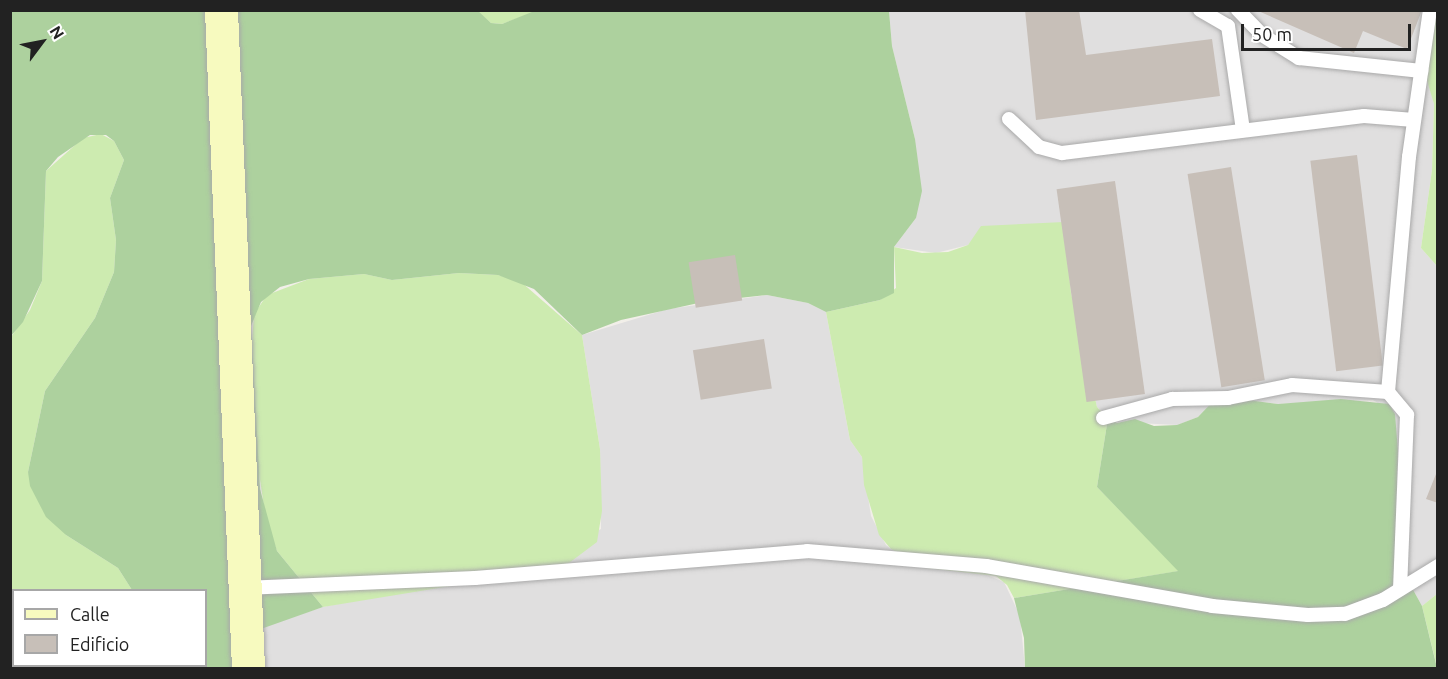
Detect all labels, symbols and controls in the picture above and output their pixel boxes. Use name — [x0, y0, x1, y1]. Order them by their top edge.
north arrow — [12, 12, 72, 72]
scale bar — [1244, 12, 1414, 50]
text: N — [46, 23, 68, 42]
text: 50 m — [1252, 24, 1292, 44]
legend — [12, 589, 207, 667]
text: Calle — [70, 604, 110, 624]
text: Edificio — [70, 634, 129, 654]

